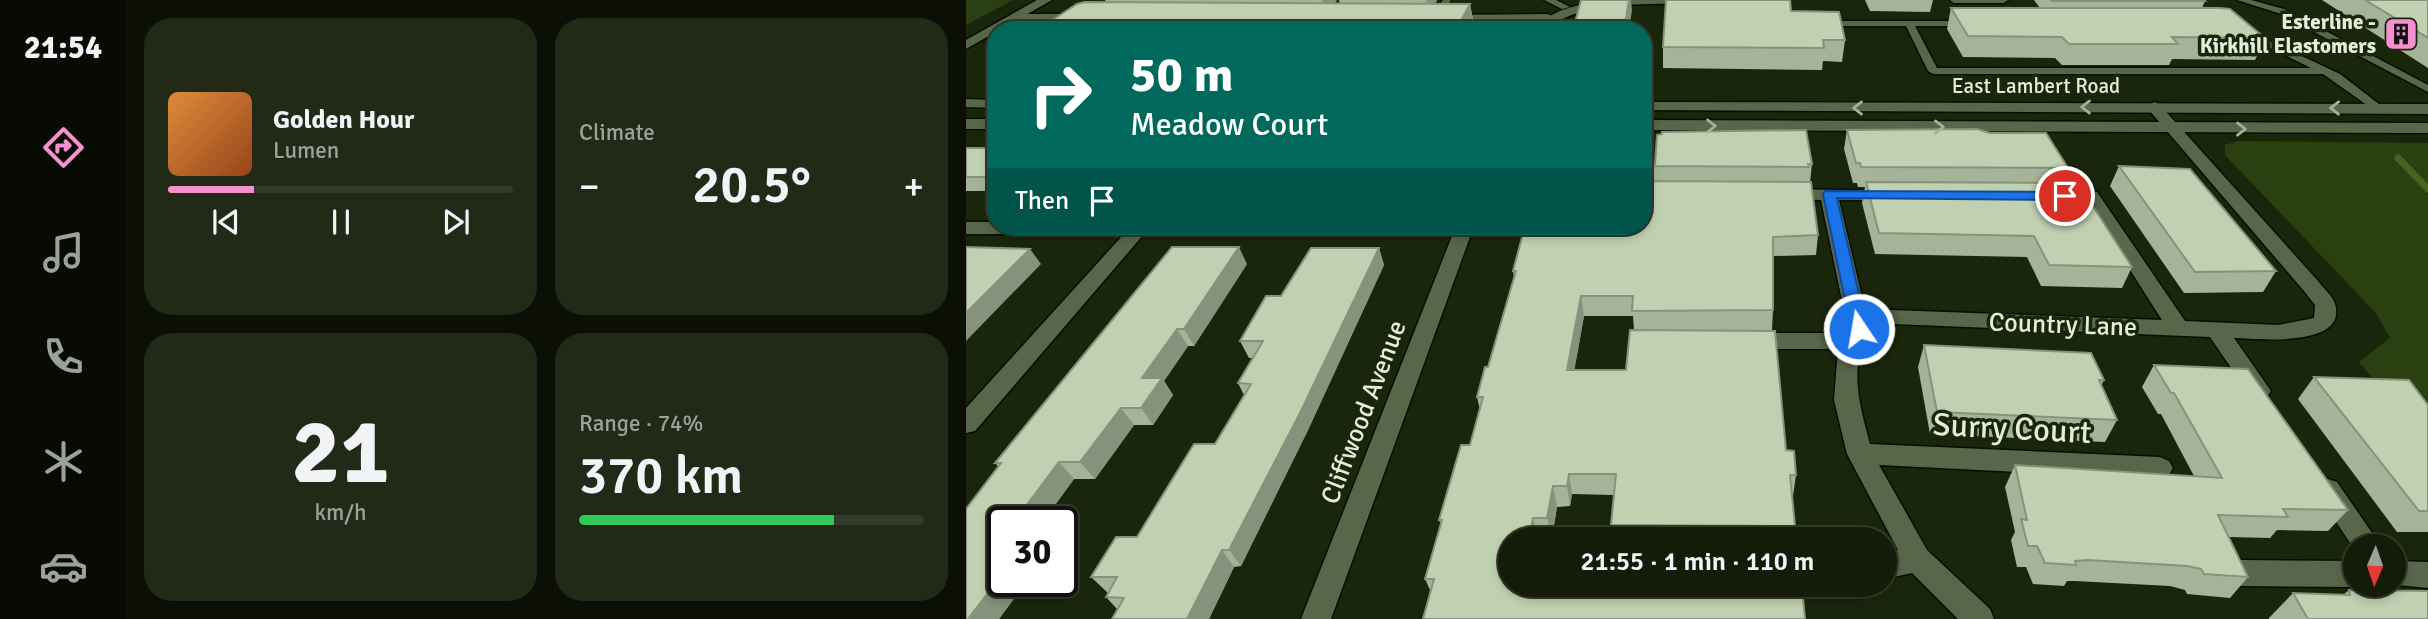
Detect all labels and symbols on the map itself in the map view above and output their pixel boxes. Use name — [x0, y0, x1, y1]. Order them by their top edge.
place label: Esterline - Kirkhill Elastomers — [2200, 9, 2376, 59]
building icon: Esterline - Kirkhill Elastomers — [2382, 15, 2420, 53]
street label: East Lambert Road — [1952, 73, 2120, 99]
one-way arrow — [2080, 99, 2090, 115]
one-way arrow — [1852, 100, 1863, 115]
one-way arrow — [2330, 100, 2340, 116]
one-way arrow — [1706, 118, 1717, 133]
one-way arrow — [1934, 119, 1945, 135]
one-way arrow — [2236, 121, 2246, 137]
pin — [2035, 166, 2095, 226]
position arrow — [1822, 292, 1896, 366]
street label: Country Lane — [1988, 306, 2138, 344]
street label: Cliffwood Avenue — [1314, 316, 1414, 509]
street label: Surry Court — [1932, 405, 2092, 452]
speed limit sign: 30 — [987, 506, 1078, 597]
north arrow — [2343, 534, 2406, 597]

